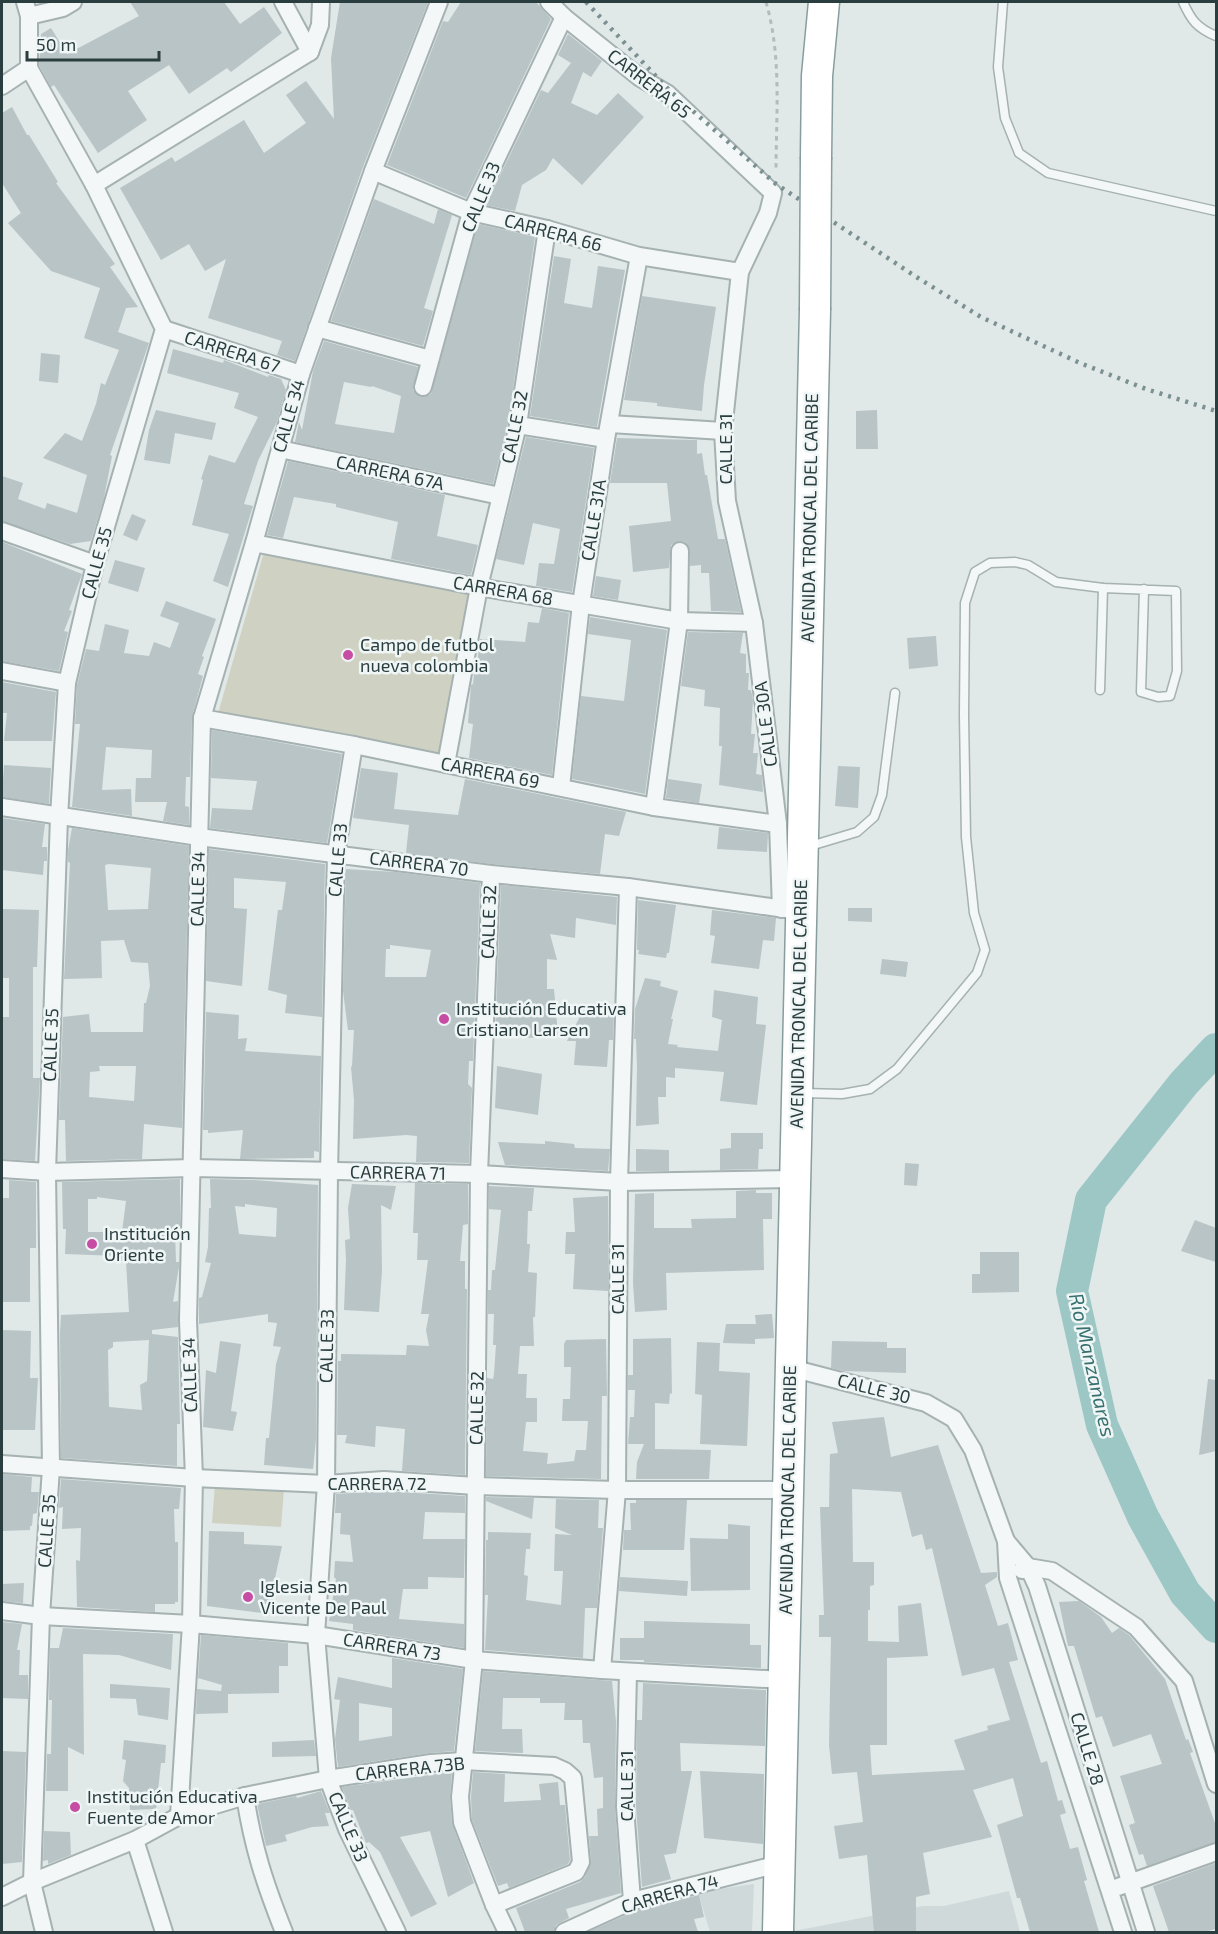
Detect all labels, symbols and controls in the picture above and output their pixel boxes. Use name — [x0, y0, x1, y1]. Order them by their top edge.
scale bar — [27, 24, 159, 62]
text: 50 m — [36, 33, 76, 55]
street label: CARRERA 65 — [604, 44, 696, 123]
street label: CALLE 33 — [456, 158, 504, 235]
street label: CARRERA 66 — [502, 208, 605, 256]
street label: CARRERA 67 — [182, 325, 283, 377]
street label: CALLE 34 — [267, 377, 309, 455]
street label: CALLE 32 — [496, 388, 532, 465]
street label: AVENIDA TRONCAL DEL CARIBE — [796, 393, 822, 643]
street label: CALLE 31 — [714, 413, 736, 485]
street label: CARRERA 67A — [334, 450, 447, 494]
street label: CALLE 31A — [576, 477, 610, 562]
street label: CALLE 35 — [76, 524, 116, 601]
street label: CARRERA 68 — [452, 570, 555, 610]
place label: Campo de futbol nueva colombia — [360, 633, 495, 676]
marker: Campo de futbol nueva colombia — [341, 648, 355, 662]
street label: CALLE 30A — [749, 679, 781, 768]
street label: CARRERA 69 — [439, 752, 542, 792]
street label: CALLE 33 — [323, 822, 351, 898]
street label: CARRERA 70 — [368, 846, 470, 880]
street label: CALLE 34 — [185, 851, 209, 927]
street label: AVENIDA TRONCAL DEL CARIBE — [785, 879, 811, 1129]
street label: CALLE 32 — [476, 885, 500, 959]
place label: Institución Educativa Cristiano Larsen — [456, 997, 627, 1040]
street label: CALLE 35 — [38, 1008, 62, 1082]
marker: Institución Educativa Cristiano Larsen — [437, 1012, 451, 1026]
street label: CARRERA 71 — [350, 1160, 446, 1184]
place label: Institución Oriente — [104, 1222, 191, 1265]
marker: Institución Oriente — [85, 1237, 99, 1251]
street label: CALLE 31 — [606, 1243, 628, 1315]
water label: Río Manzanares — [1065, 1291, 1121, 1439]
street label: CALLE 33 — [314, 1309, 338, 1383]
street label: CALLE 34 — [177, 1337, 201, 1413]
street label: AVENIDA TRONCAL DEL CARIBE — [774, 1365, 800, 1615]
street label: CALLE 30 — [835, 1368, 913, 1408]
street label: CALLE 32 — [464, 1371, 488, 1445]
street label: CARRERA 72 — [327, 1472, 427, 1494]
street label: CALLE 35 — [32, 1493, 60, 1568]
place label: Iglesia San Vicente De Paul — [260, 1575, 387, 1618]
marker: Iglesia San Vicente De Paul — [241, 1590, 255, 1604]
street label: CARRERA 73 — [342, 1627, 443, 1665]
street label: CALLE 28 — [1066, 1710, 1109, 1788]
street label: CALLE 31 — [615, 1750, 637, 1822]
street label: CARRERA 73B — [354, 1751, 466, 1785]
place label: Institución Educativa Fuente de Amor — [87, 1785, 258, 1828]
street label: CALLE 33 — [324, 1788, 374, 1865]
marker: Institución Educativa Fuente de Amor — [68, 1800, 82, 1814]
street label: CARRERA 74 — [619, 1869, 721, 1917]

